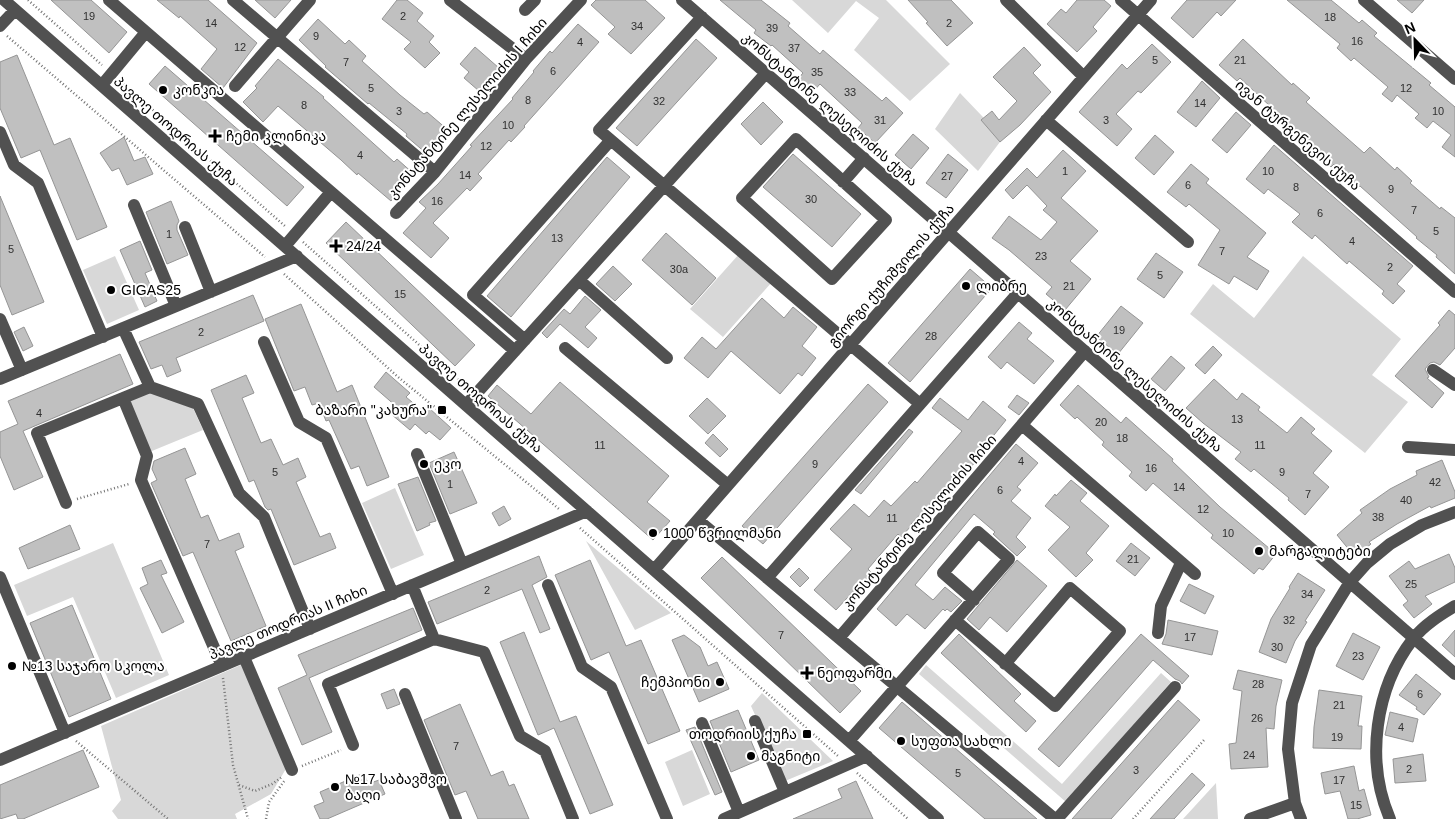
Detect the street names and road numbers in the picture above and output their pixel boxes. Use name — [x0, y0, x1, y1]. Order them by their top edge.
street label: კონსტანტინე ლესელიძის I ჩიხი — [384, 14, 551, 202]
street label: კონსტანტინე ლესელიძის ქუჩა — [739, 29, 921, 190]
street label: პავლე თოდრიას ქუჩა — [110, 73, 241, 190]
street label: ივან ტურგენევის ქუჩა — [1232, 76, 1364, 194]
street label: გიორგი ქუჩიშვილის ქუჩა — [825, 200, 958, 350]
street label: კონსტანტინე ლესელიძის ქუჩა — [1044, 295, 1226, 456]
street label: პავლე თოდრიას ქუჩა — [415, 340, 546, 457]
street label: კონსტანტინე ლესელიძის ჩიხი — [839, 431, 1000, 614]
street label: პავლე თოდრიას II ჩიხი — [206, 581, 370, 664]

